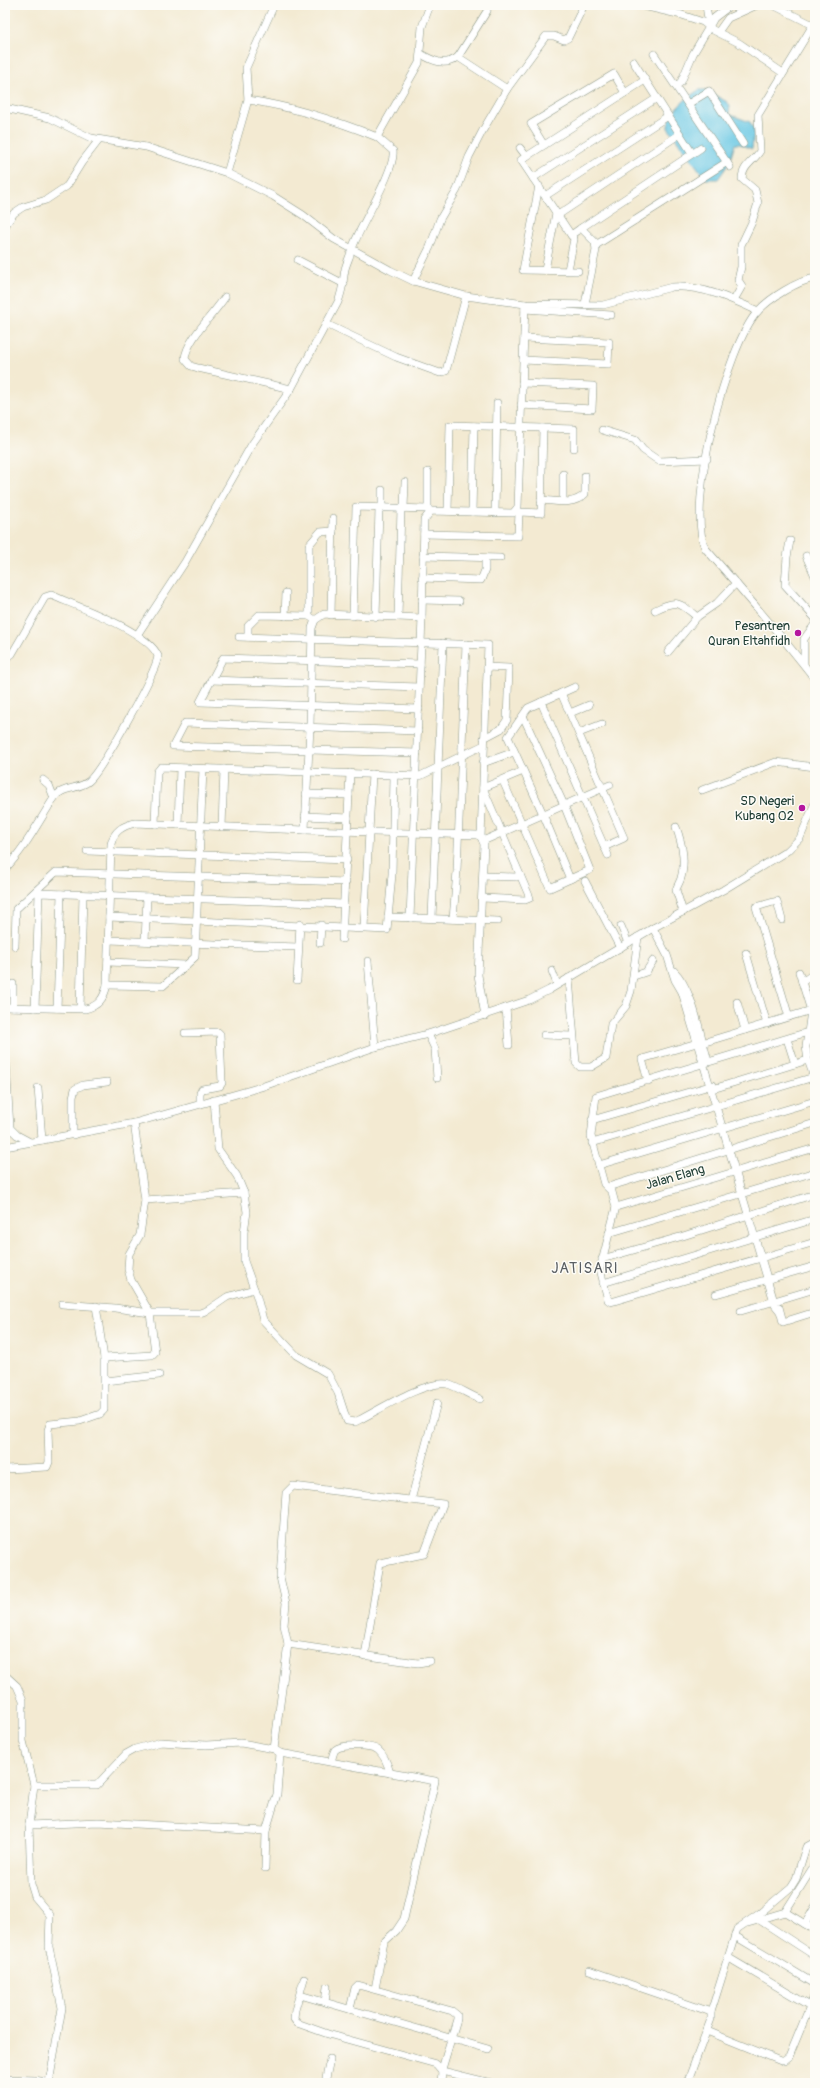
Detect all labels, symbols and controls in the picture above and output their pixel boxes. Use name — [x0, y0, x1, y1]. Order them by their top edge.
place label: Pesantren Quran Eltahfidh — [708, 618, 790, 649]
marker: Pesantren Quran Eltahfidh — [793, 628, 803, 638]
place label: SD Negeri Kubang 02 — [735, 793, 794, 824]
marker: SD Negeri Kubang 02 — [797, 803, 807, 813]
street label: Jalan Elang — [644, 1161, 707, 1193]
district label: JATISARI — [551, 1259, 619, 1278]

